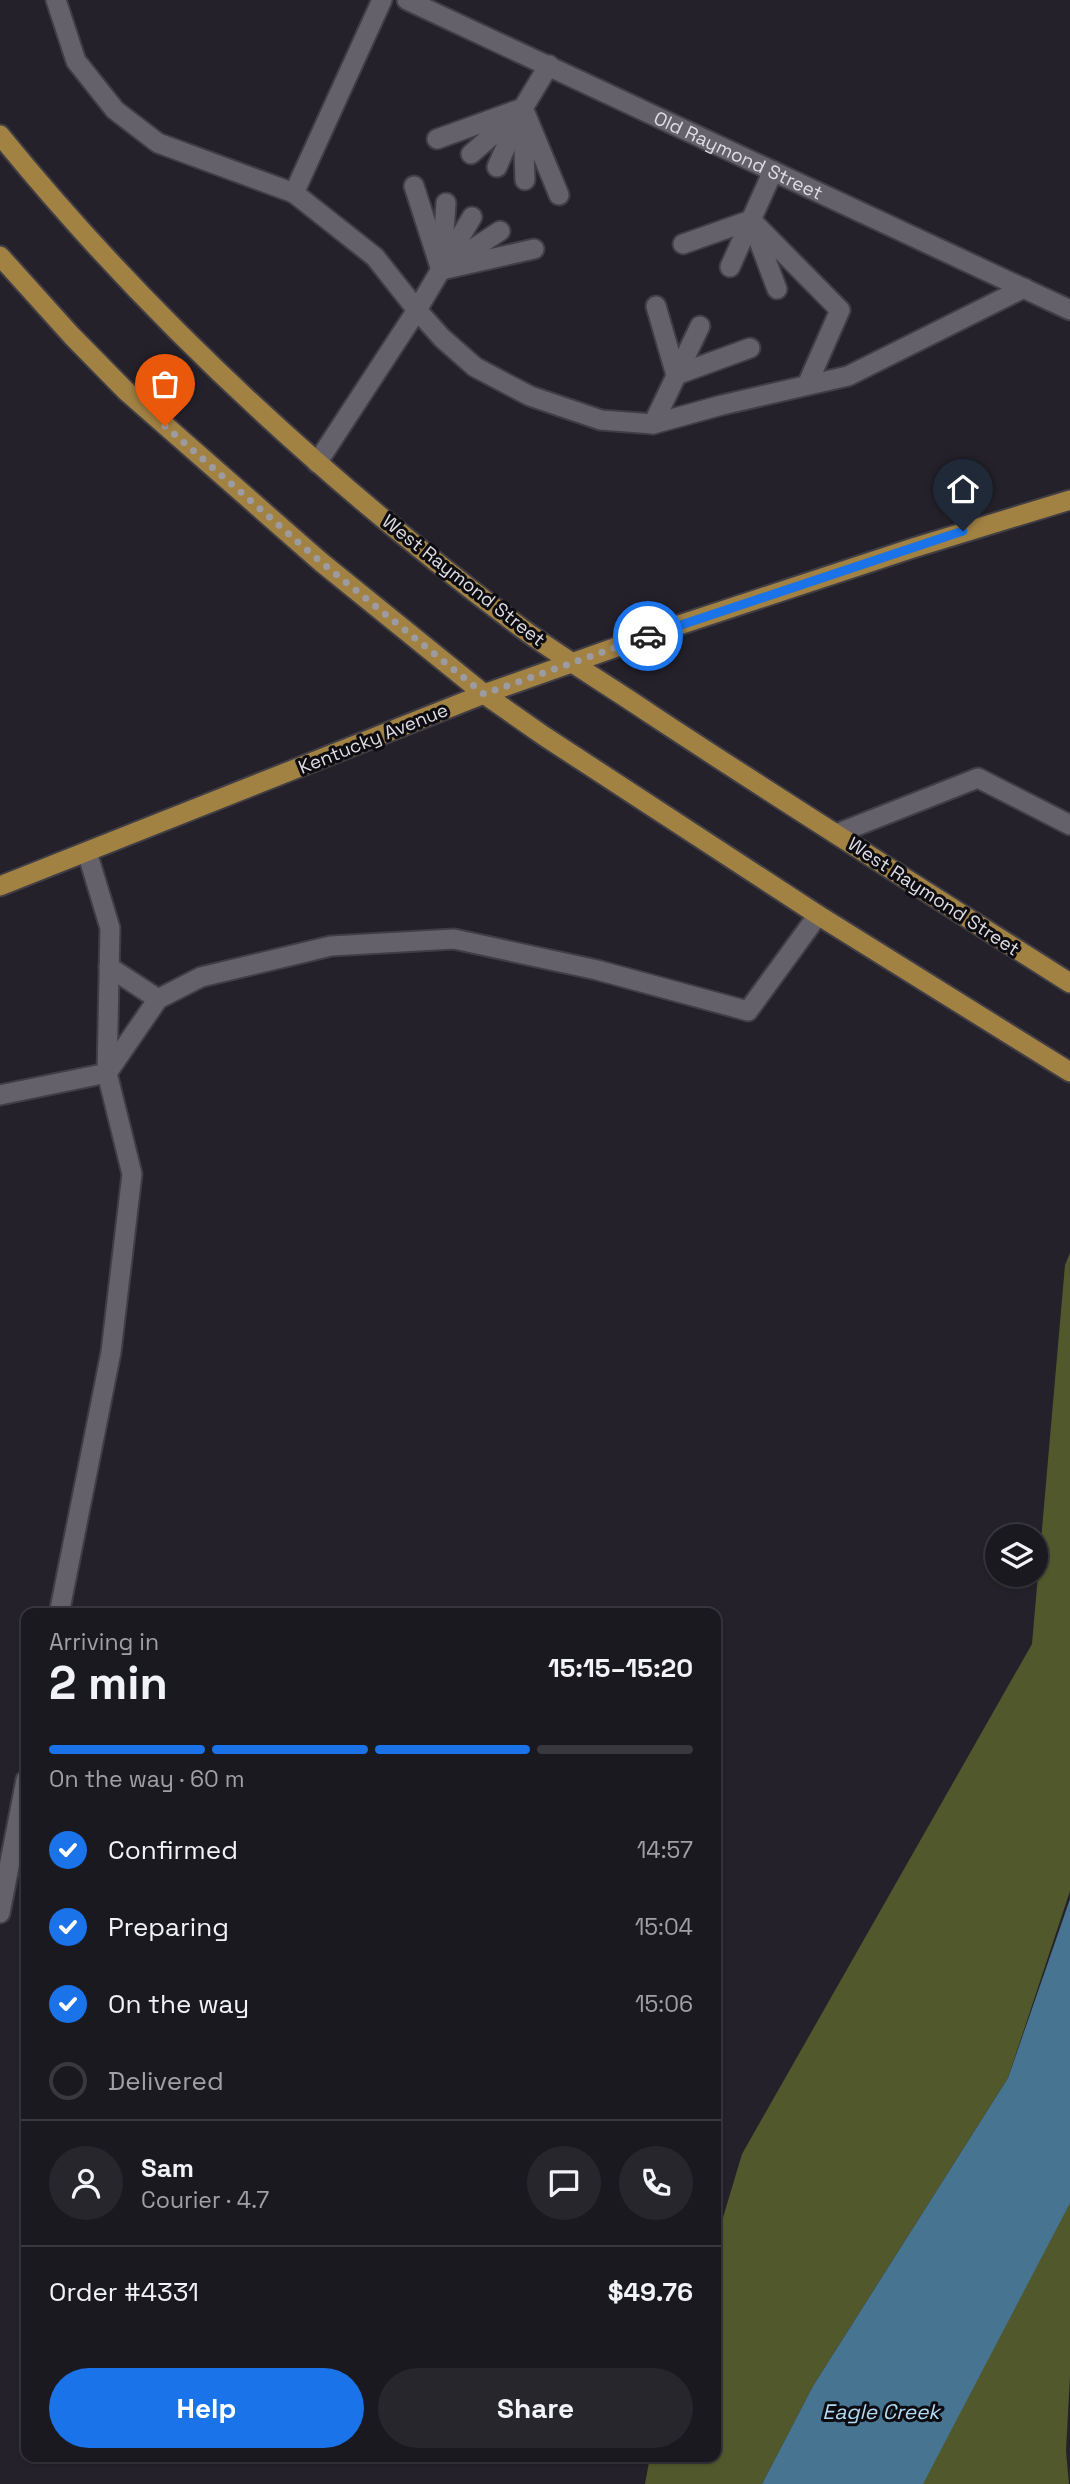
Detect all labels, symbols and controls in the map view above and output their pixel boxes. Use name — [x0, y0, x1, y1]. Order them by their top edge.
street label: Old Raymond Street — [650, 105, 827, 206]
pin — [135, 354, 195, 426]
icon: bag — [146, 365, 184, 403]
pin — [933, 459, 993, 531]
icon: home — [944, 470, 982, 508]
street label: West Raymond Street — [377, 509, 550, 652]
courier — [613, 601, 683, 671]
icon: car — [629, 617, 667, 655]
street label: Kentucky Avenue — [295, 697, 452, 780]
street label: West Raymond Street — [843, 831, 1025, 961]
map controls — [985, 1524, 1048, 1587]
button: layers — [985, 1524, 1048, 1587]
text: Arriving in — [49, 1627, 159, 1657]
text: 15:15–15:20 — [548, 1651, 693, 1685]
text: 2 min — [49, 1654, 168, 1712]
text: On the way · 60 m — [49, 1764, 244, 1794]
icon: check — [49, 1831, 87, 1869]
text: Confirmed — [108, 1833, 238, 1867]
text: 14:57 — [637, 1835, 693, 1865]
icon: check — [49, 1908, 87, 1946]
text: Preparing — [108, 1910, 229, 1944]
text: 15:04 — [635, 1912, 693, 1942]
icon: check — [49, 1985, 87, 2023]
text: On the way — [108, 1987, 249, 2021]
text: 15:06 — [635, 1989, 693, 2019]
text: Delivered — [108, 2064, 224, 2098]
button: person — [49, 2146, 123, 2220]
button: chat — [527, 2146, 601, 2220]
button: phone — [619, 2146, 693, 2220]
text: Sam — [141, 2151, 194, 2185]
text: Courier · 4.7 — [141, 2185, 269, 2215]
text: Order #4331 — [49, 2275, 199, 2309]
text: $49.76 — [608, 2275, 693, 2309]
button: Help — [49, 2368, 364, 2448]
button: Share — [378, 2368, 693, 2448]
water label: Eagle Creek — [822, 2398, 942, 2425]

